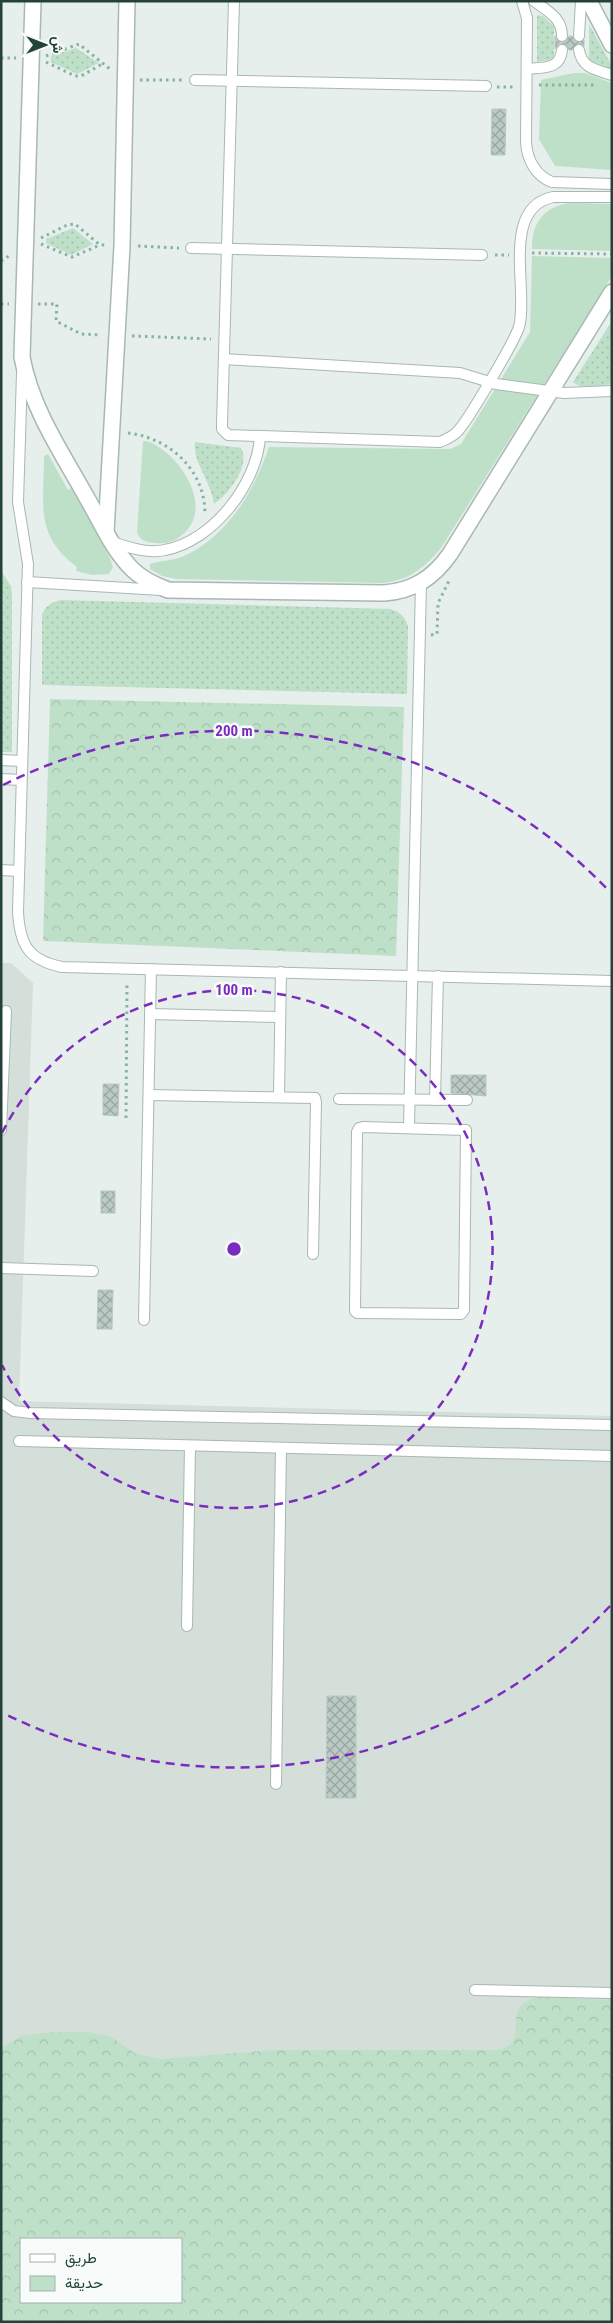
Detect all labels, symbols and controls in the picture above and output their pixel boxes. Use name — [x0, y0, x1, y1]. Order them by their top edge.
north arrow — [20, 20, 70, 70]
text: ش — [49, 37, 66, 54]
text: 200 m — [215, 722, 253, 740]
text: 100 m — [215, 981, 253, 999]
centre of rings — [225, 1240, 243, 1258]
legend — [20, 2238, 182, 2303]
text: طريق — [65, 2249, 97, 2268]
text: حديقة — [65, 2274, 103, 2292]

